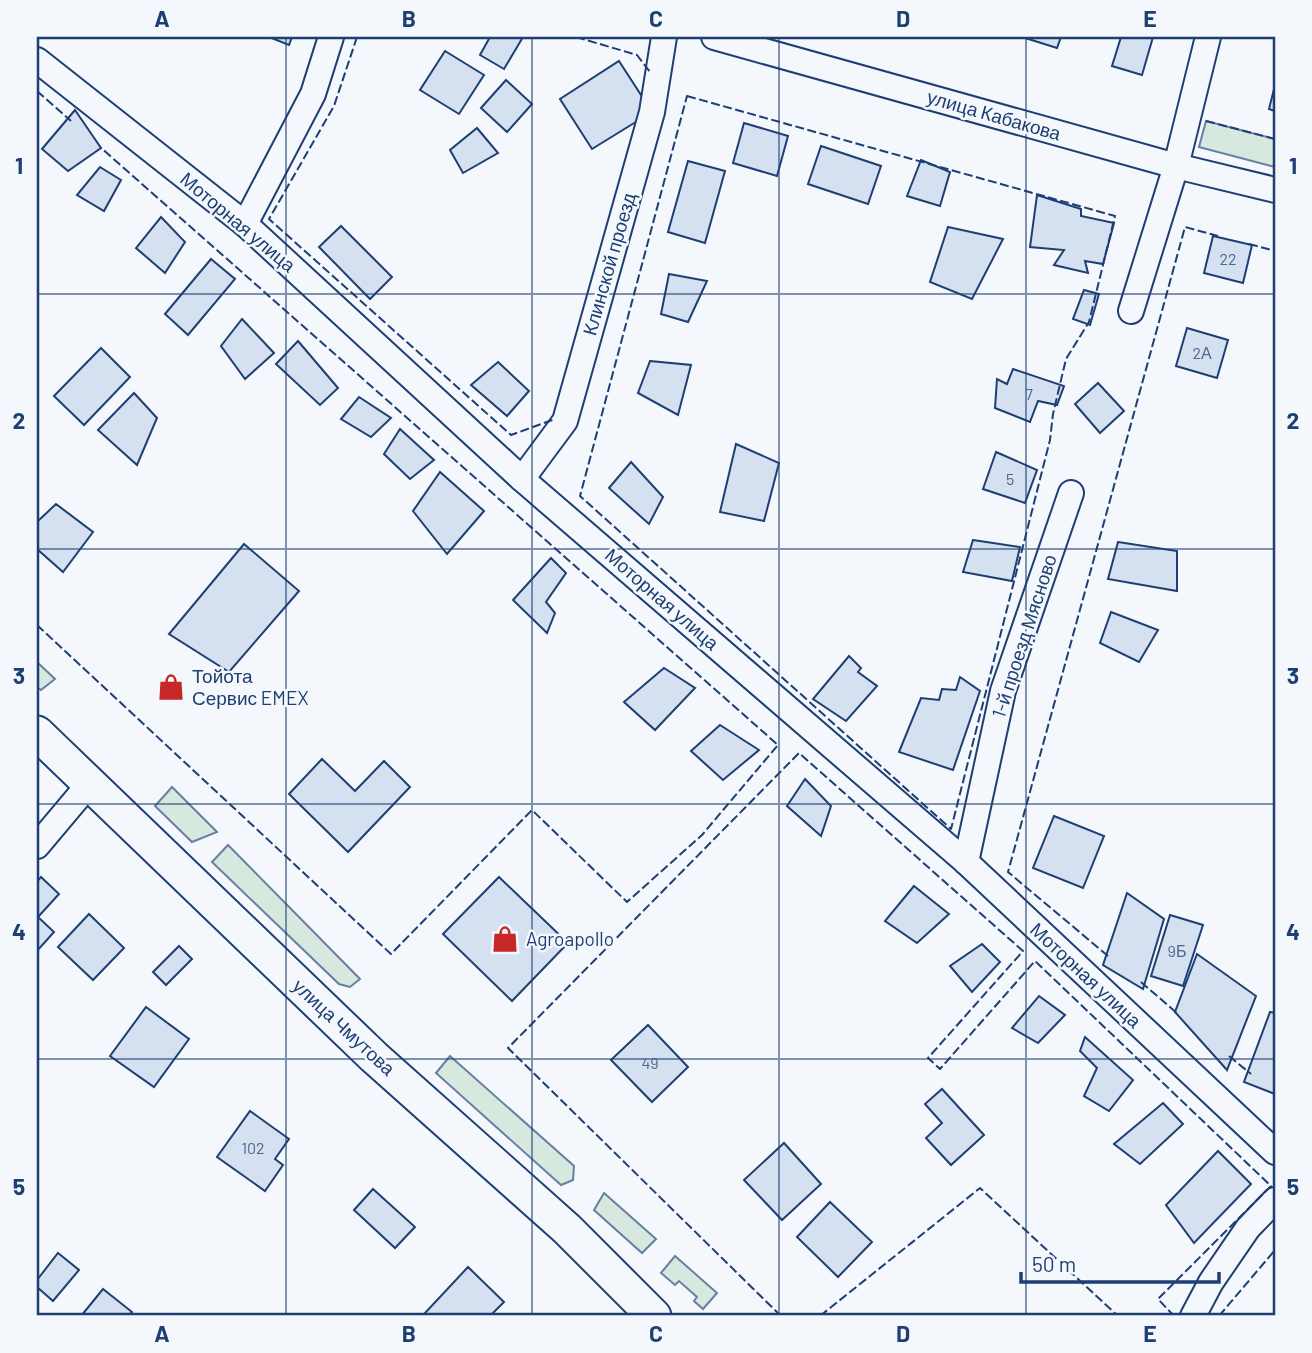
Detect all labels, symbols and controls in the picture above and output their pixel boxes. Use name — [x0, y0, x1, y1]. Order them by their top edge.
text: A — [154, 4, 170, 32]
text: B — [402, 4, 416, 32]
text: C — [649, 4, 663, 32]
text: D — [896, 4, 910, 32]
text: E — [1143, 4, 1157, 32]
street label: улица Кабакова — [925, 84, 1064, 145]
text: 1 — [15, 151, 23, 179]
text: 1 — [1289, 151, 1297, 179]
street label: Моторная улица — [176, 167, 301, 277]
street label: Клинской проезд — [577, 190, 640, 338]
house number: 22 — [1219, 249, 1237, 268]
house number: 2А — [1192, 343, 1212, 362]
house number: 7 — [1025, 384, 1033, 403]
text: 2 — [13, 406, 25, 434]
text: 2 — [1287, 406, 1299, 434]
house number: 5 — [1006, 469, 1014, 488]
street label: Моторная улица — [601, 543, 724, 655]
street label: 1-й проезд Мясново — [986, 551, 1061, 720]
text: 3 — [13, 661, 25, 689]
text: 3 — [1287, 661, 1299, 689]
place label: Тойота Сервис EMEX — [192, 664, 309, 709]
shop icon: Тойота Сервис EMEX — [156, 672, 186, 702]
text: 4 — [12, 917, 26, 945]
street label: Моторная улица — [1026, 917, 1147, 1032]
text: 4 — [1286, 917, 1300, 945]
shop icon: Agroapollo — [490, 924, 520, 954]
place label: Agroapollo — [526, 927, 614, 950]
house number: 9Б — [1168, 941, 1186, 960]
street label: улица Чмутова — [289, 974, 400, 1080]
house number: 49 — [641, 1053, 659, 1072]
house number: 102 — [241, 1138, 265, 1157]
text: 5 — [13, 1172, 25, 1200]
text: 5 — [1287, 1172, 1299, 1200]
scale bar — [1021, 1241, 1219, 1285]
text: 50 m — [1032, 1251, 1076, 1276]
text: A — [154, 1319, 170, 1347]
text: B — [402, 1319, 416, 1347]
text: C — [649, 1319, 663, 1347]
text: D — [896, 1319, 910, 1347]
text: E — [1143, 1319, 1157, 1347]

